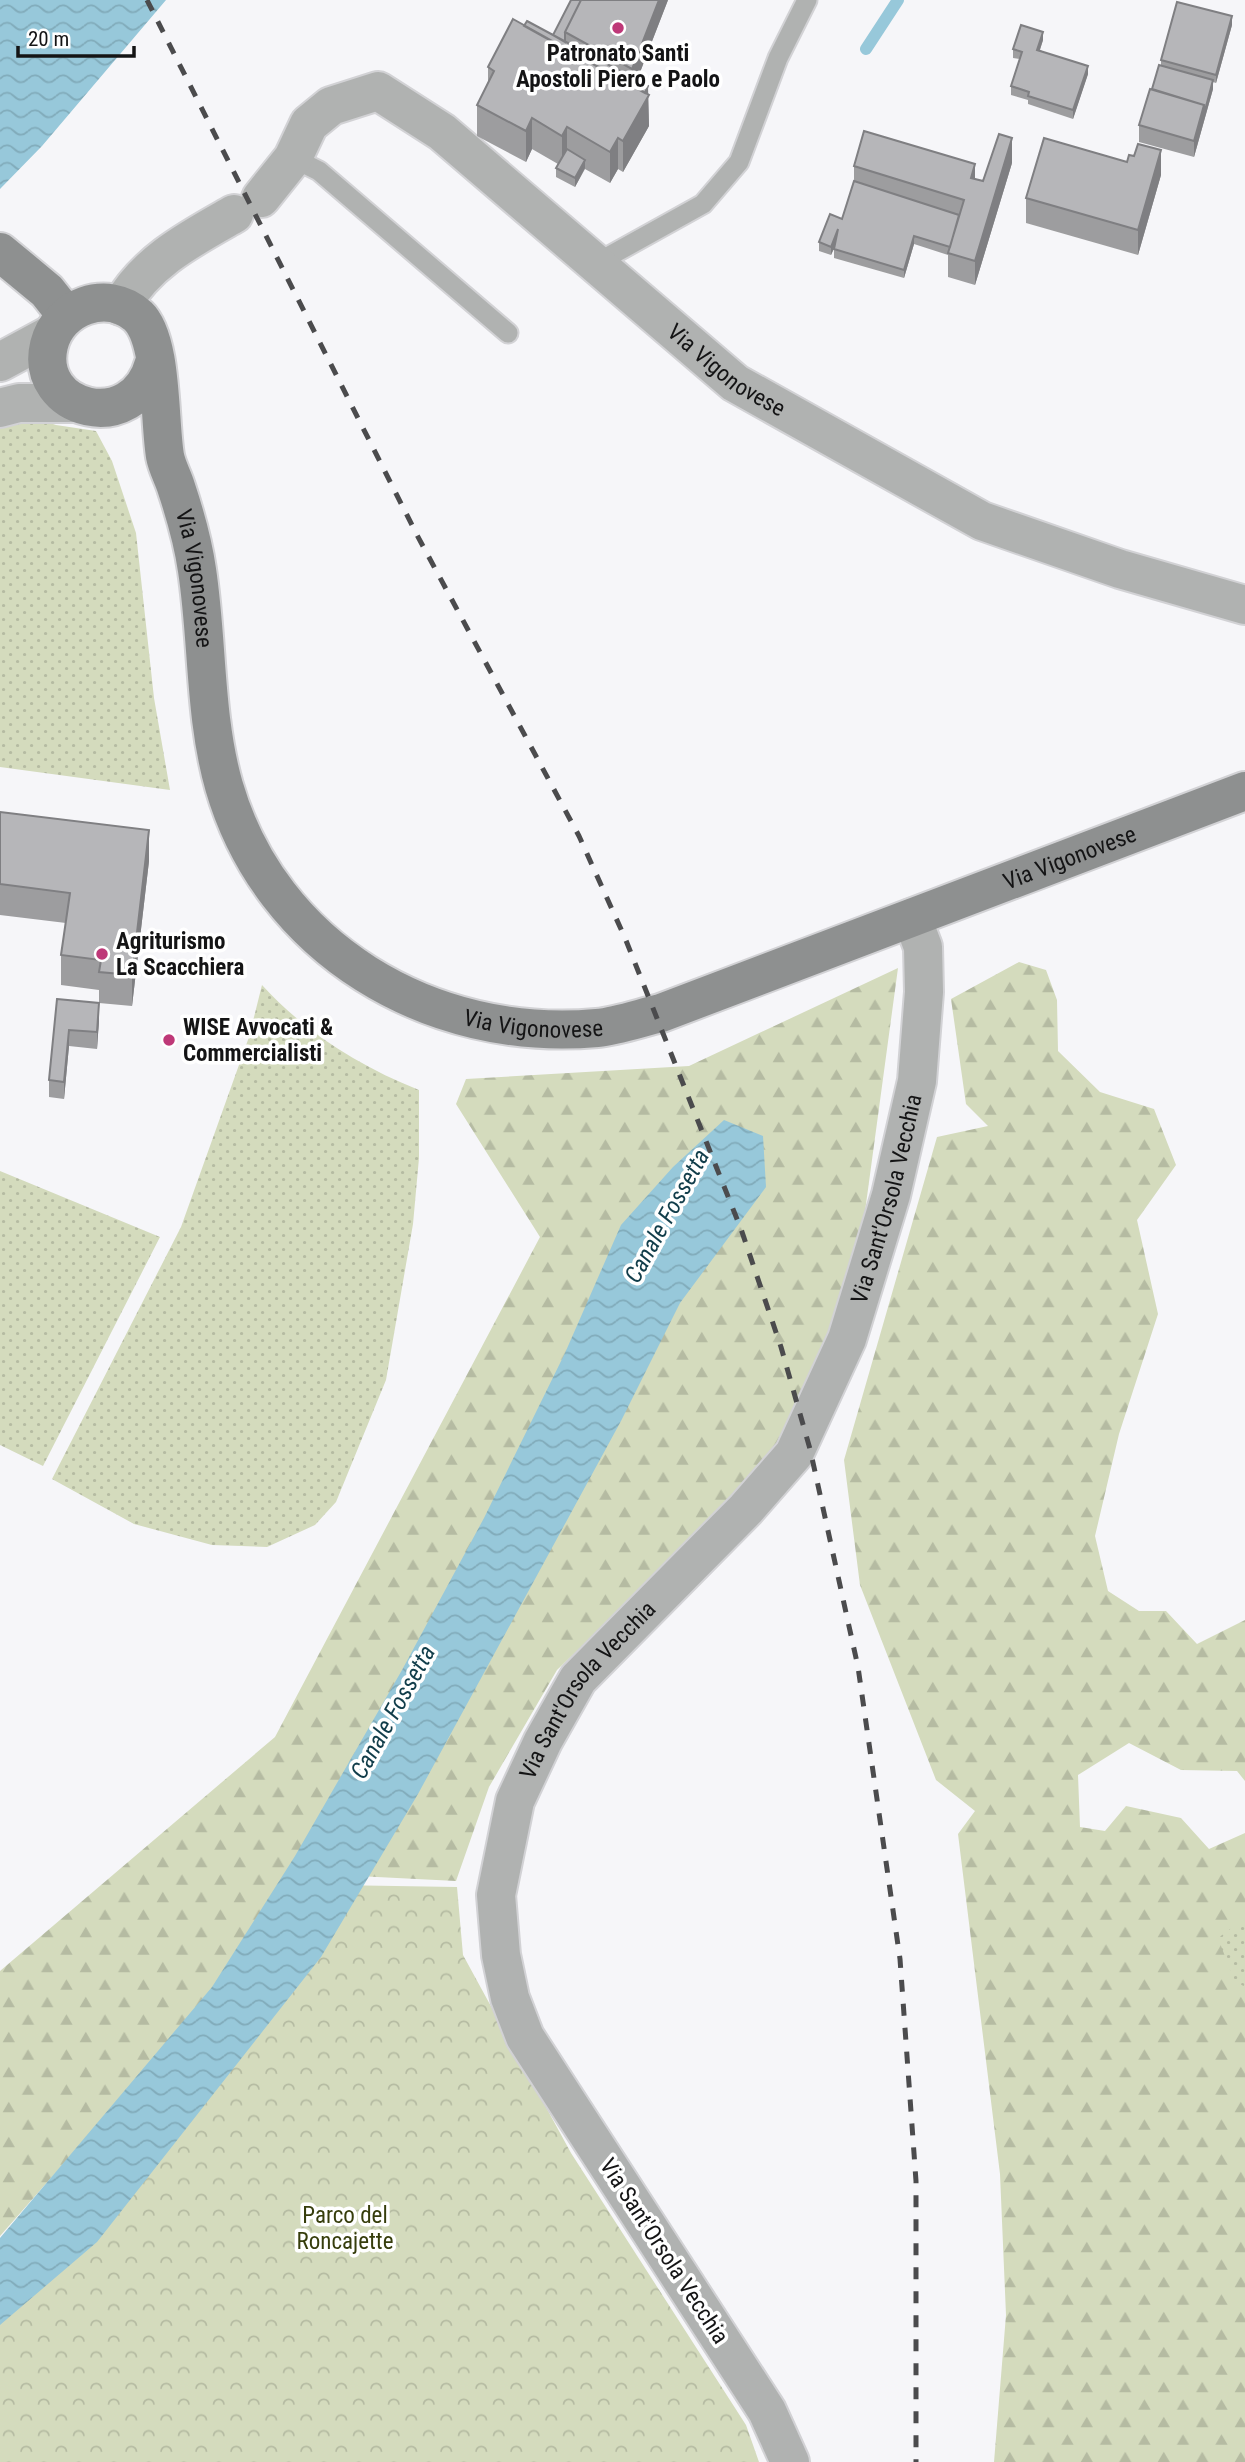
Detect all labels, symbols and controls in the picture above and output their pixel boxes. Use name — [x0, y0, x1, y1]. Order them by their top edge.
scale bar — [18, 14, 133, 58]
marker: Patronato Santi Apostoli Piero e Paolo — [610, 20, 626, 36]
text: 20 m — [28, 27, 69, 51]
place label: Patronato Santi Apostoli Piero e Paolo — [516, 40, 720, 93]
street label: Via Vigonovese — [662, 318, 790, 422]
street label: Via Vigonovese — [170, 506, 218, 649]
street label: Via Vigonovese — [999, 820, 1140, 895]
place label: Agriturismo La Scacchiera — [116, 928, 245, 981]
marker: Agriturismo La Scacchiera — [94, 946, 110, 962]
street label: Via Vigonovese — [461, 1004, 604, 1043]
place label: WISE Avvocati & Commercialisti — [183, 1014, 333, 1067]
marker: WISE Avvocati & Commercialisti — [161, 1032, 177, 1048]
street label: Via Sant'Orsola Vecchia — [845, 1092, 927, 1307]
water label: Canale Fossetta — [619, 1144, 715, 1288]
street label: Via Sant'Orsola Vecchia — [514, 1595, 661, 1783]
water label: Canale Fossetta — [345, 1640, 441, 1784]
street label: Via Sant'Orsola Vecchia — [594, 2153, 734, 2349]
park label: Parco del Roncajette — [297, 2202, 393, 2255]

